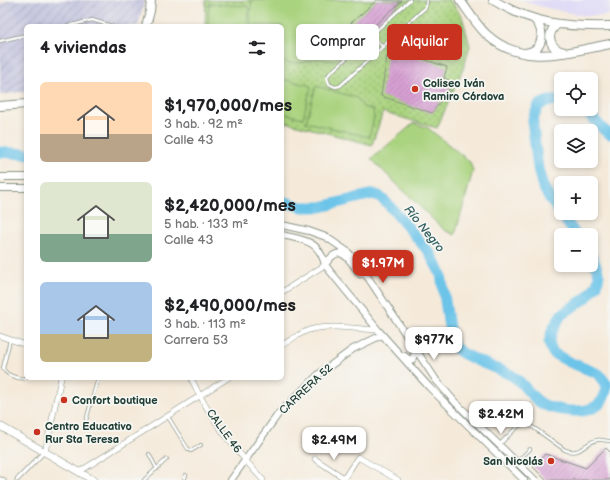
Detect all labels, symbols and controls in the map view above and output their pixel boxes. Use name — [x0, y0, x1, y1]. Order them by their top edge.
chip: Comprar — [296, 24, 379, 60]
chip: Alquilar — [387, 24, 462, 60]
icon: filters — [246, 37, 268, 59]
text: 4 viviendas — [40, 38, 126, 58]
map controls — [554, 72, 598, 272]
button: locate — [554, 72, 598, 116]
place label: Coliseo Iván Ramiro Córdova — [423, 77, 504, 103]
marker: Coliseo Iván Ramiro Córdova — [410, 84, 420, 94]
text: $1,970,000/mes — [164, 96, 292, 116]
icon: home — [72, 98, 120, 146]
text: 3 hab. · 92 m² — [164, 116, 243, 132]
button: layers — [554, 124, 598, 168]
text: Calle 43 — [164, 132, 213, 148]
button: + — [554, 176, 598, 220]
text: $2,420,000/mes — [164, 196, 296, 216]
icon: home — [72, 198, 120, 246]
water label: Río Negro — [401, 203, 447, 255]
text: 5 hab. · 133 m² — [164, 216, 248, 232]
button: − — [554, 228, 598, 272]
text: Calle 43 — [164, 232, 213, 248]
pin: $1.97M — [350, 250, 416, 284]
text: $1.97M — [362, 255, 404, 271]
text: $2,490,000/mes — [164, 296, 296, 316]
icon: home — [72, 298, 120, 346]
text: 3 hab. · 113 m² — [164, 316, 246, 332]
pin: $977K — [406, 327, 462, 361]
text: Carrera 53 — [164, 332, 228, 348]
text: $977K — [414, 332, 454, 348]
street label: CARRERA 52 — [277, 361, 336, 417]
place label: Confort boutique — [72, 394, 158, 407]
marker: Confort boutique — [59, 395, 69, 405]
pin: $2.42M — [468, 401, 534, 435]
text: $2.42M — [478, 406, 524, 422]
street label: CALLE 46 — [204, 407, 244, 456]
place label: Centro Educativo Rur Sta Teresa — [45, 420, 132, 446]
marker: Centro Educativo Rur Sta Teresa — [32, 427, 42, 437]
pin: $2.49M — [301, 427, 367, 461]
text: $2.49M — [311, 432, 357, 448]
place label: San Nicolás — [483, 455, 544, 468]
marker: San Nicolás — [546, 456, 556, 466]

